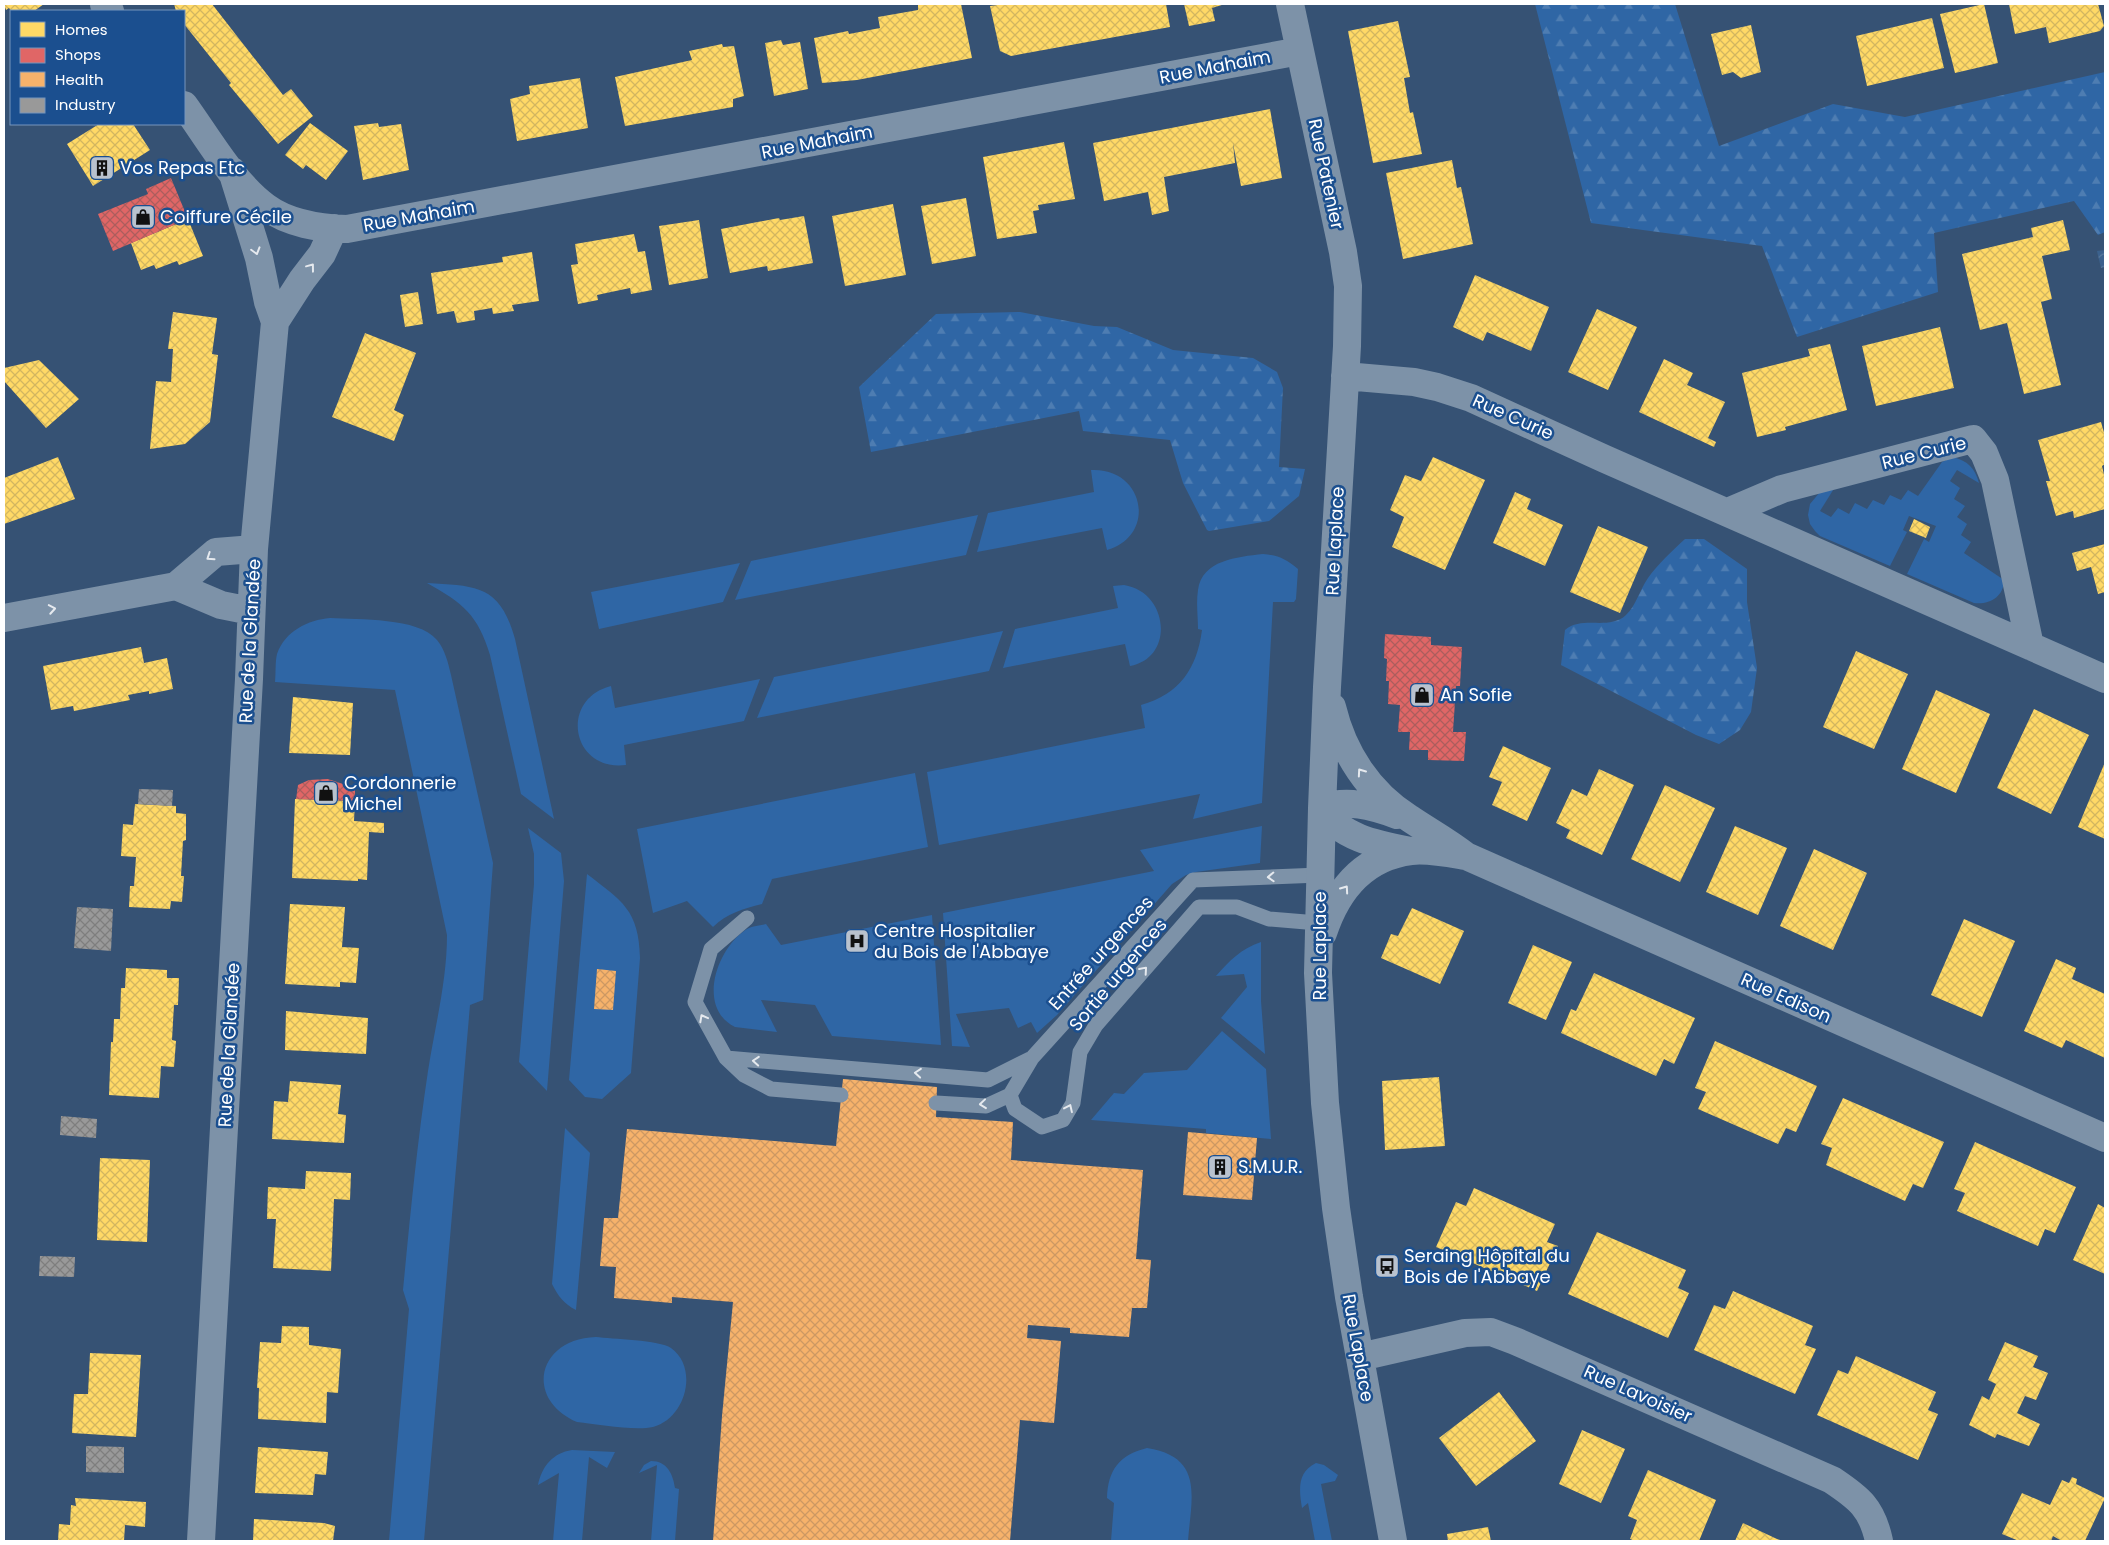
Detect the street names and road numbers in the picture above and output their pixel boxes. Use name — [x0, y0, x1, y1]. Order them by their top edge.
street label: Rue Mahaim — [1157, 43, 1273, 90]
street label: Rue Patenier — [1303, 116, 1350, 232]
street label: Rue Mahaim — [759, 118, 875, 165]
street label: Rue Mahaim — [361, 193, 477, 238]
street label: Rue Curie — [1469, 388, 1558, 445]
street label: Rue Curie — [1879, 430, 1969, 475]
street label: Rue Laplace — [1319, 486, 1350, 596]
street label: Rue de la Glandée — [233, 558, 266, 724]
street label: Entrée urgences — [1043, 890, 1159, 1015]
street label: Rue Laplace — [1307, 891, 1332, 1001]
street label: Sortie urgences — [1063, 913, 1172, 1036]
street label: Rue de la Glandée — [212, 962, 245, 1128]
street label: Rue Edison — [1737, 966, 1835, 1029]
street label: Rue Laplace — [1337, 1292, 1380, 1404]
street label: Rue Lavoisier — [1580, 1359, 1697, 1429]

